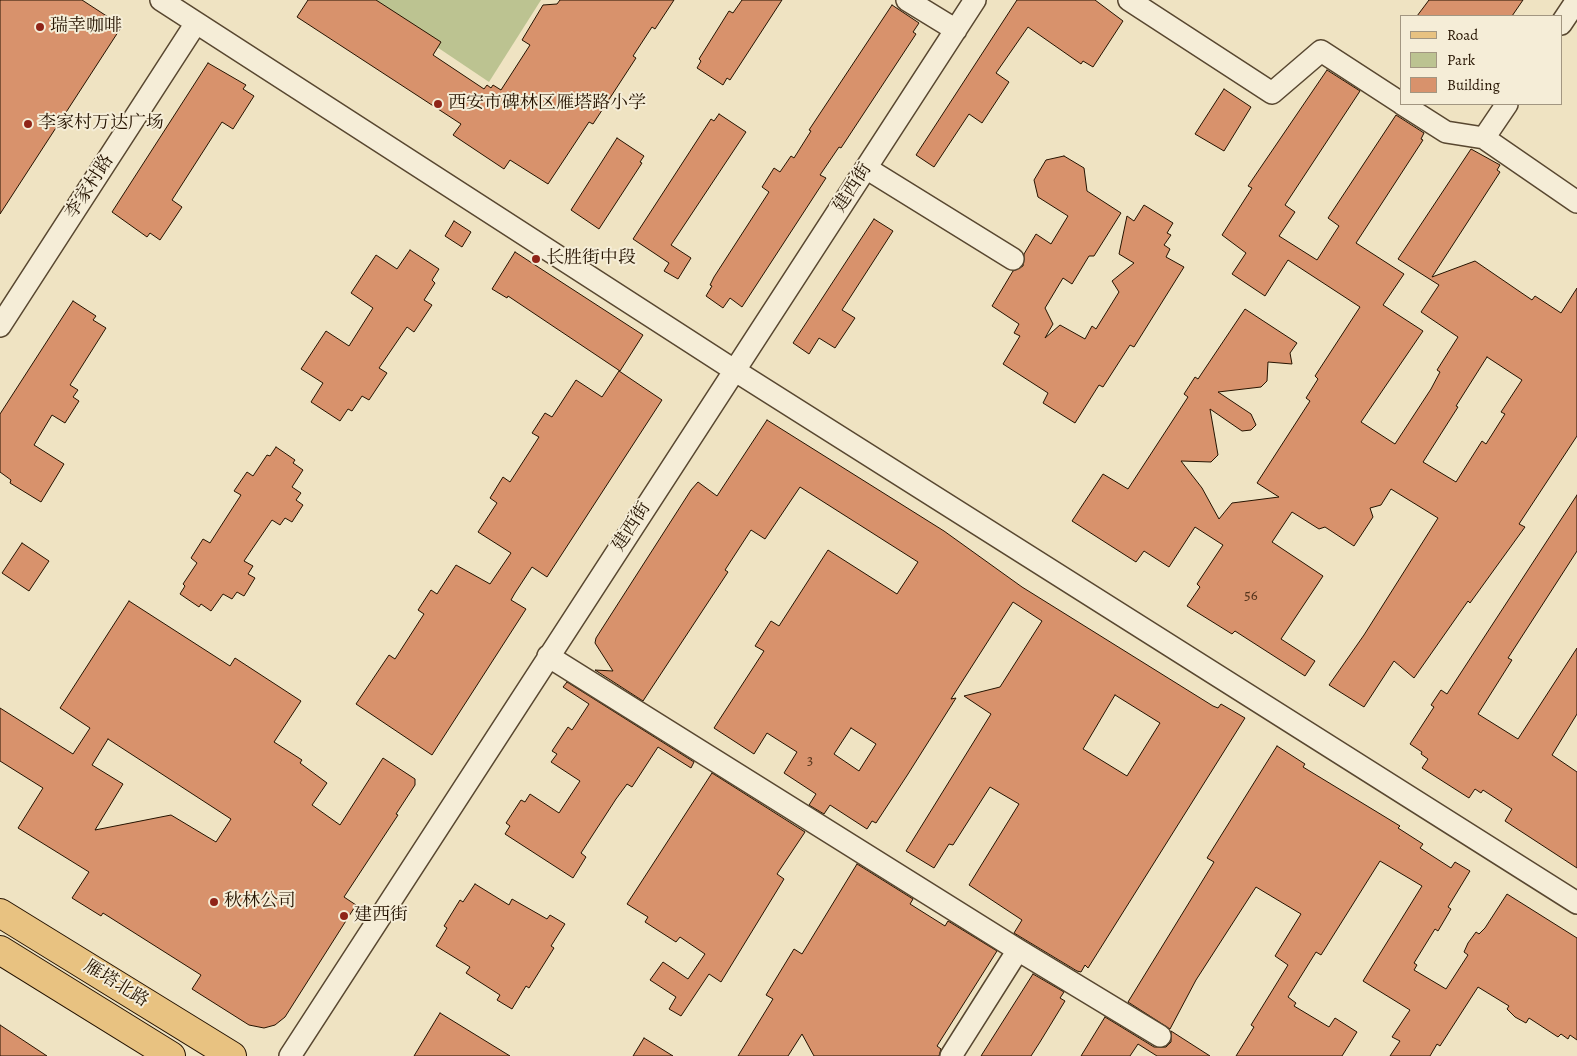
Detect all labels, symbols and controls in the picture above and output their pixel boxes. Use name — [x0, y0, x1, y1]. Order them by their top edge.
legend — [1400, 15, 1562, 105]
place label: 瑞幸咖啡 — [50, 16, 122, 38]
marker: 瑞幸咖啡 — [34, 21, 46, 33]
text: Road — [1447, 25, 1478, 45]
text: Park — [1447, 50, 1475, 70]
text: Building — [1447, 75, 1500, 95]
place label: 西安市碑林区雁塔路小学 — [448, 93, 646, 115]
marker: 西安市碑林区雁塔路小学 — [432, 98, 444, 110]
place label: 李家村万达广场 — [38, 113, 164, 135]
marker: 李家村万达广场 — [22, 118, 34, 130]
street label: 李家村路 — [61, 151, 119, 223]
street label: 建西街 — [829, 159, 877, 217]
place label: 长胜街中段 — [546, 248, 636, 270]
marker: 长胜街中段 — [530, 253, 542, 265]
street label: 建西街 — [608, 498, 656, 556]
house number: 56 — [1244, 587, 1258, 605]
house number: 3 — [807, 752, 813, 770]
place label: 秋林公司 — [224, 891, 296, 913]
marker: 秋林公司 — [208, 896, 220, 908]
place label: 建西街 — [354, 905, 408, 927]
marker: 建西街 — [338, 910, 350, 922]
street label: 雁塔北路 — [80, 956, 152, 1012]

